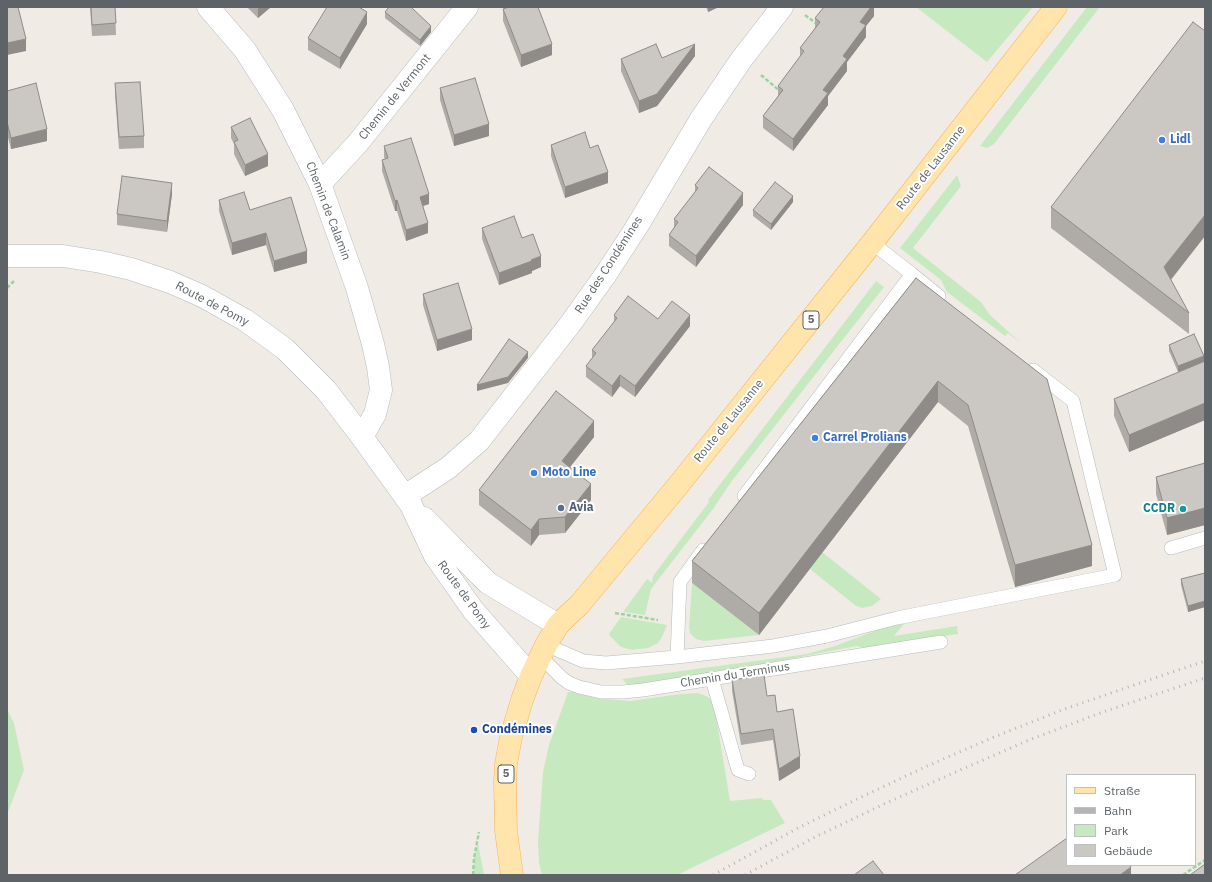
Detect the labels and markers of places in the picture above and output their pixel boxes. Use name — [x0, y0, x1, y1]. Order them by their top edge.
place label: Lidl — [1170, 133, 1191, 147]
marker: Lidl — [1157, 135, 1167, 145]
place label: Carrel Prolians — [823, 431, 907, 445]
marker: Carrel Prolians — [810, 433, 820, 443]
place label: Moto Line — [542, 466, 596, 480]
marker: Moto Line — [529, 468, 539, 478]
place label: Avia — [569, 501, 594, 515]
place label: CCDR — [1143, 502, 1175, 516]
marker: Avia — [556, 503, 566, 513]
marker: CCDR — [1178, 504, 1188, 514]
place label: Condémines — [482, 723, 552, 737]
marker: Condémines — [469, 725, 479, 735]

